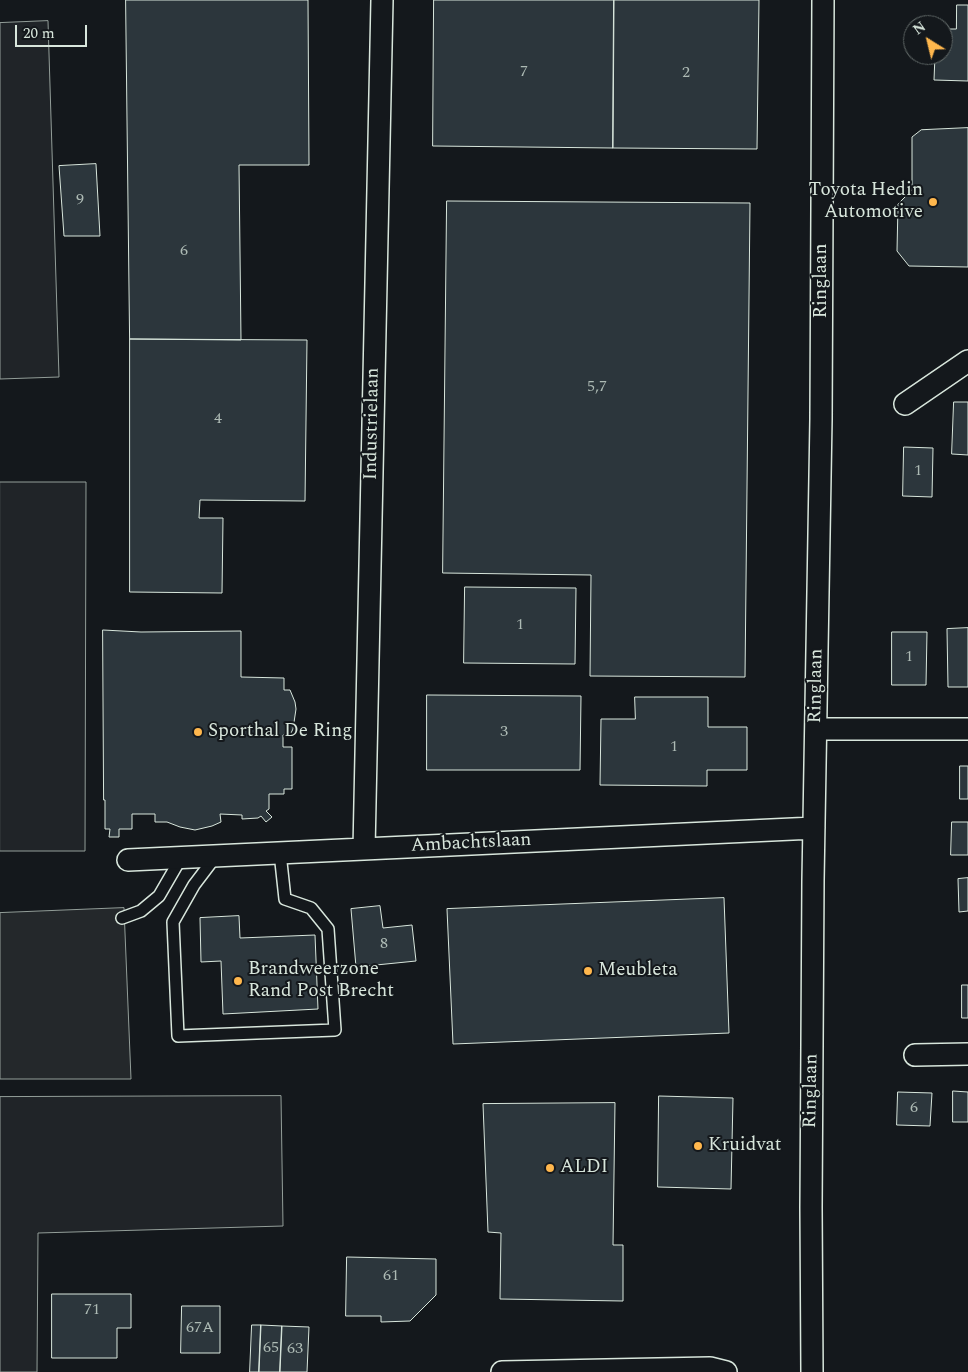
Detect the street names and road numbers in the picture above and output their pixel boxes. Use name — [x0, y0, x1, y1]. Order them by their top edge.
street label: Ringlaan — [811, 244, 833, 318]
street label: Industrielaan — [361, 368, 385, 480]
street label: Ringlaan — [805, 648, 829, 724]
street label: Ambachtslaan — [410, 829, 532, 859]
street label: Ringlaan — [800, 1053, 824, 1129]

